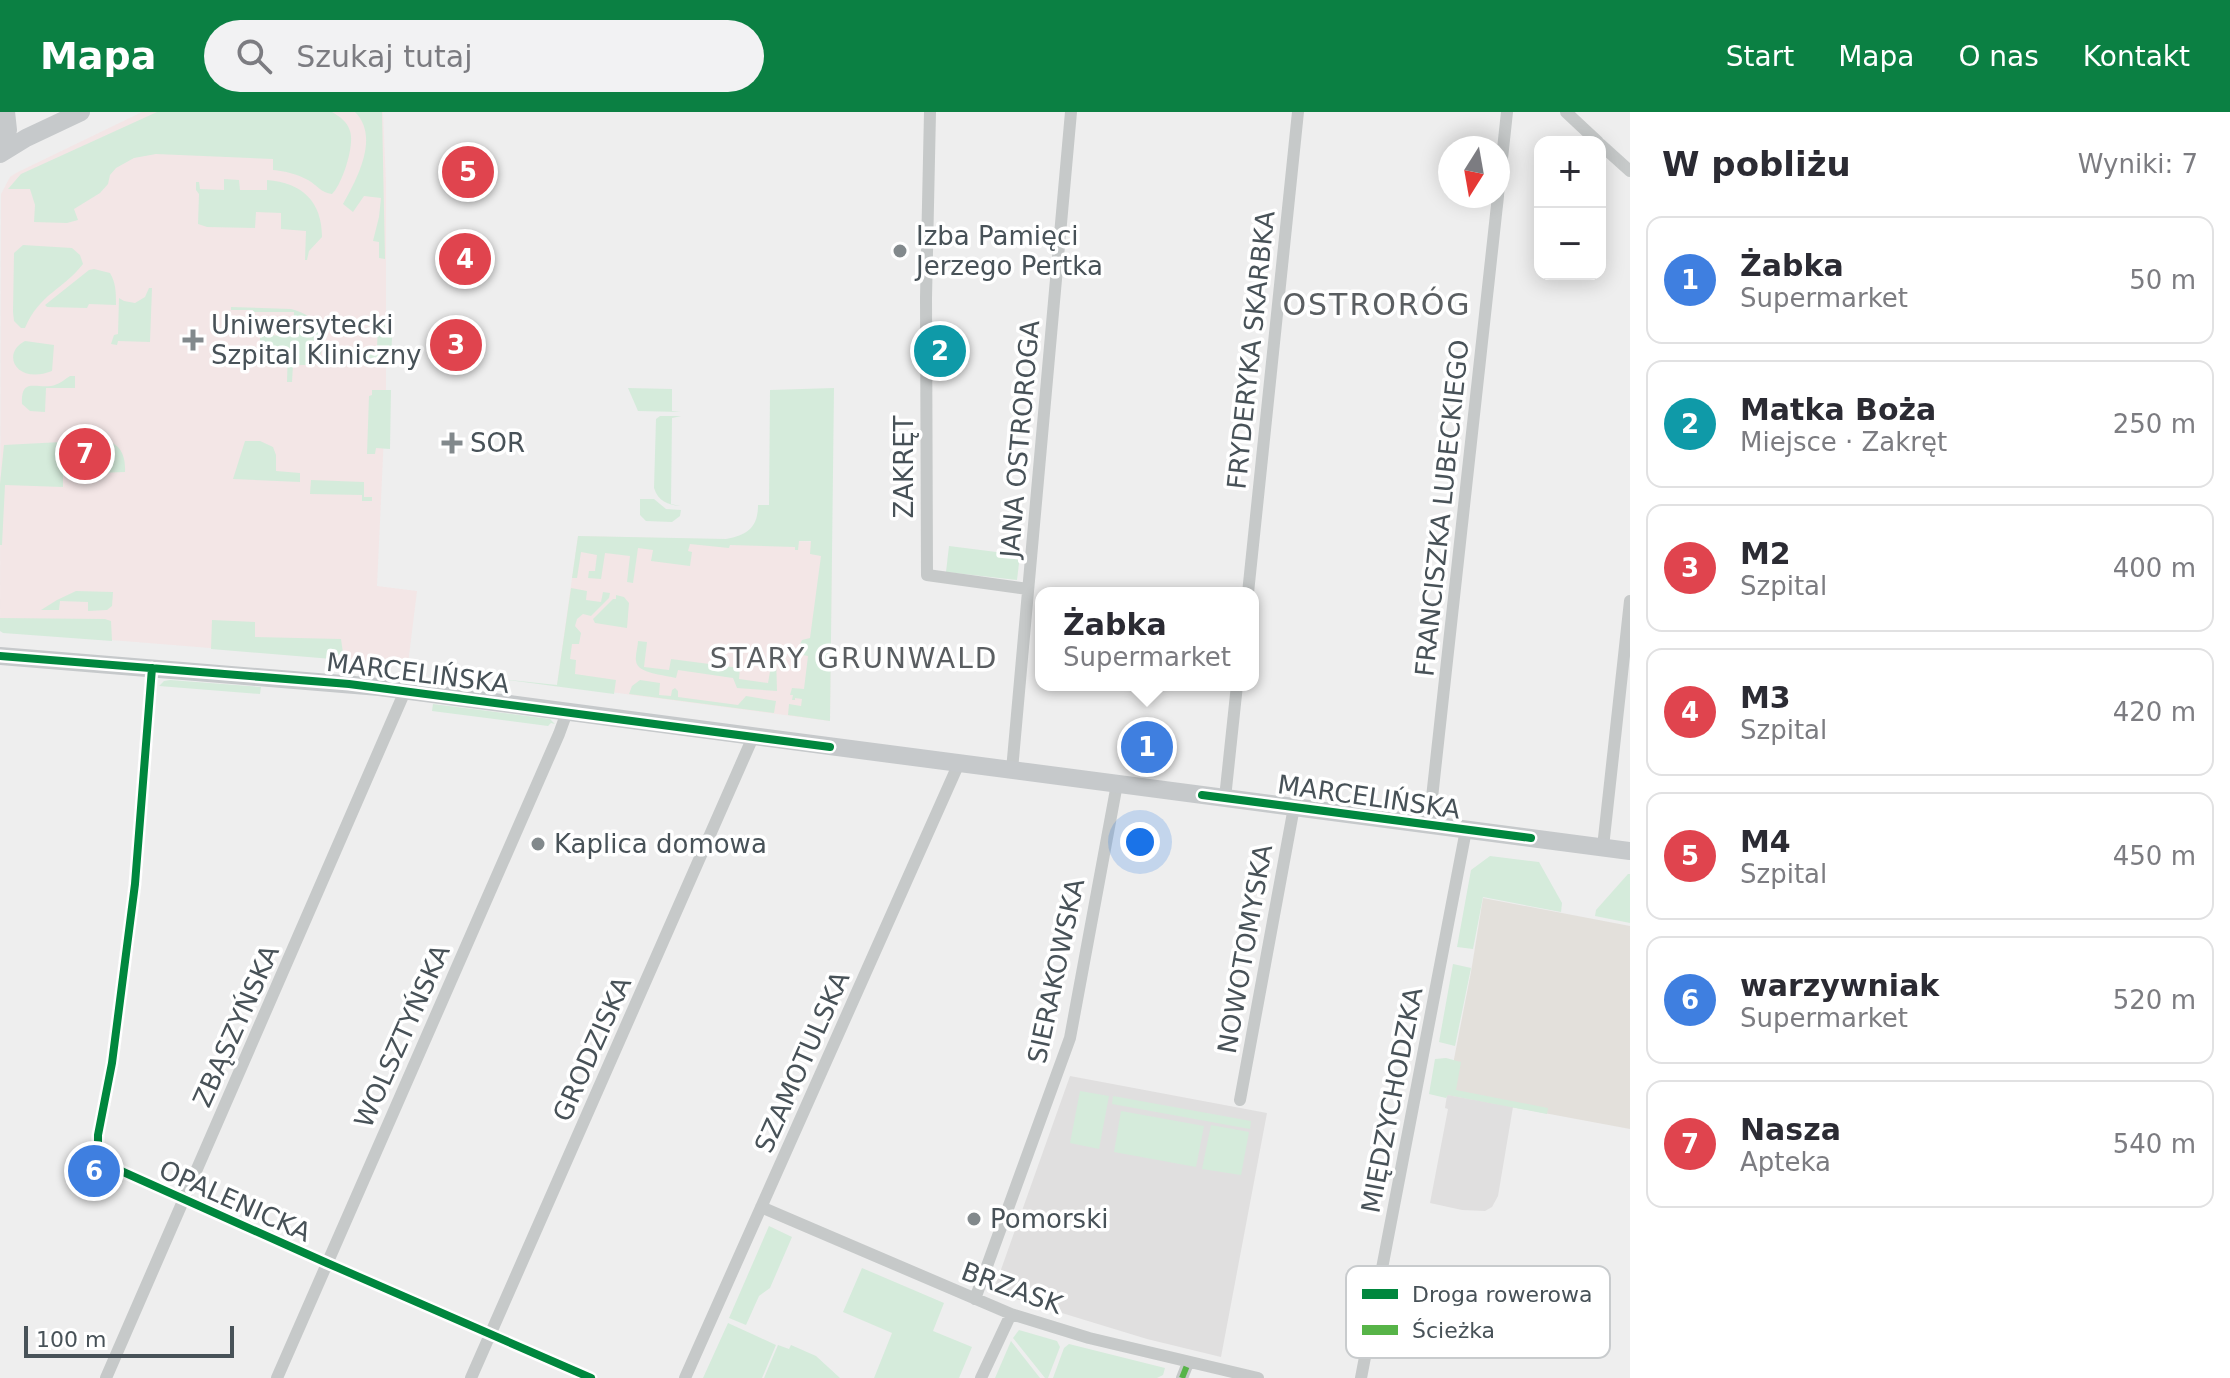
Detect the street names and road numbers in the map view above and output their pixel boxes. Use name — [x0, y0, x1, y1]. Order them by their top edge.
street label: FRYDERYKA SKARBKA — [1221, 209, 1281, 491]
street label: JANA OSTROROGA — [994, 319, 1045, 561]
street label: FRANCISZKA LUBECKIEGO — [1409, 338, 1475, 678]
street label: ZAKRĘT — [889, 415, 919, 519]
street label: MARCELIŃSKA — [325, 646, 512, 699]
street label: MARCELIŃSKA — [1276, 768, 1463, 825]
street label: NOWOTOMYSKA — [1212, 842, 1278, 1056]
street label: SIERAKOWSKA — [1022, 876, 1090, 1066]
street label: WOLSZTYŃSKA — [347, 939, 456, 1132]
street label: ZBĄSZYŃSKA — [186, 940, 285, 1112]
street label: SZAMOTULSKA — [749, 967, 856, 1157]
street label: GRODZISKA — [547, 972, 637, 1126]
street label: MIĘDZYCHODZKA — [1355, 984, 1429, 1215]
street label: OPALENICKA — [155, 1154, 316, 1248]
street label: BRZASK — [958, 1256, 1067, 1320]

